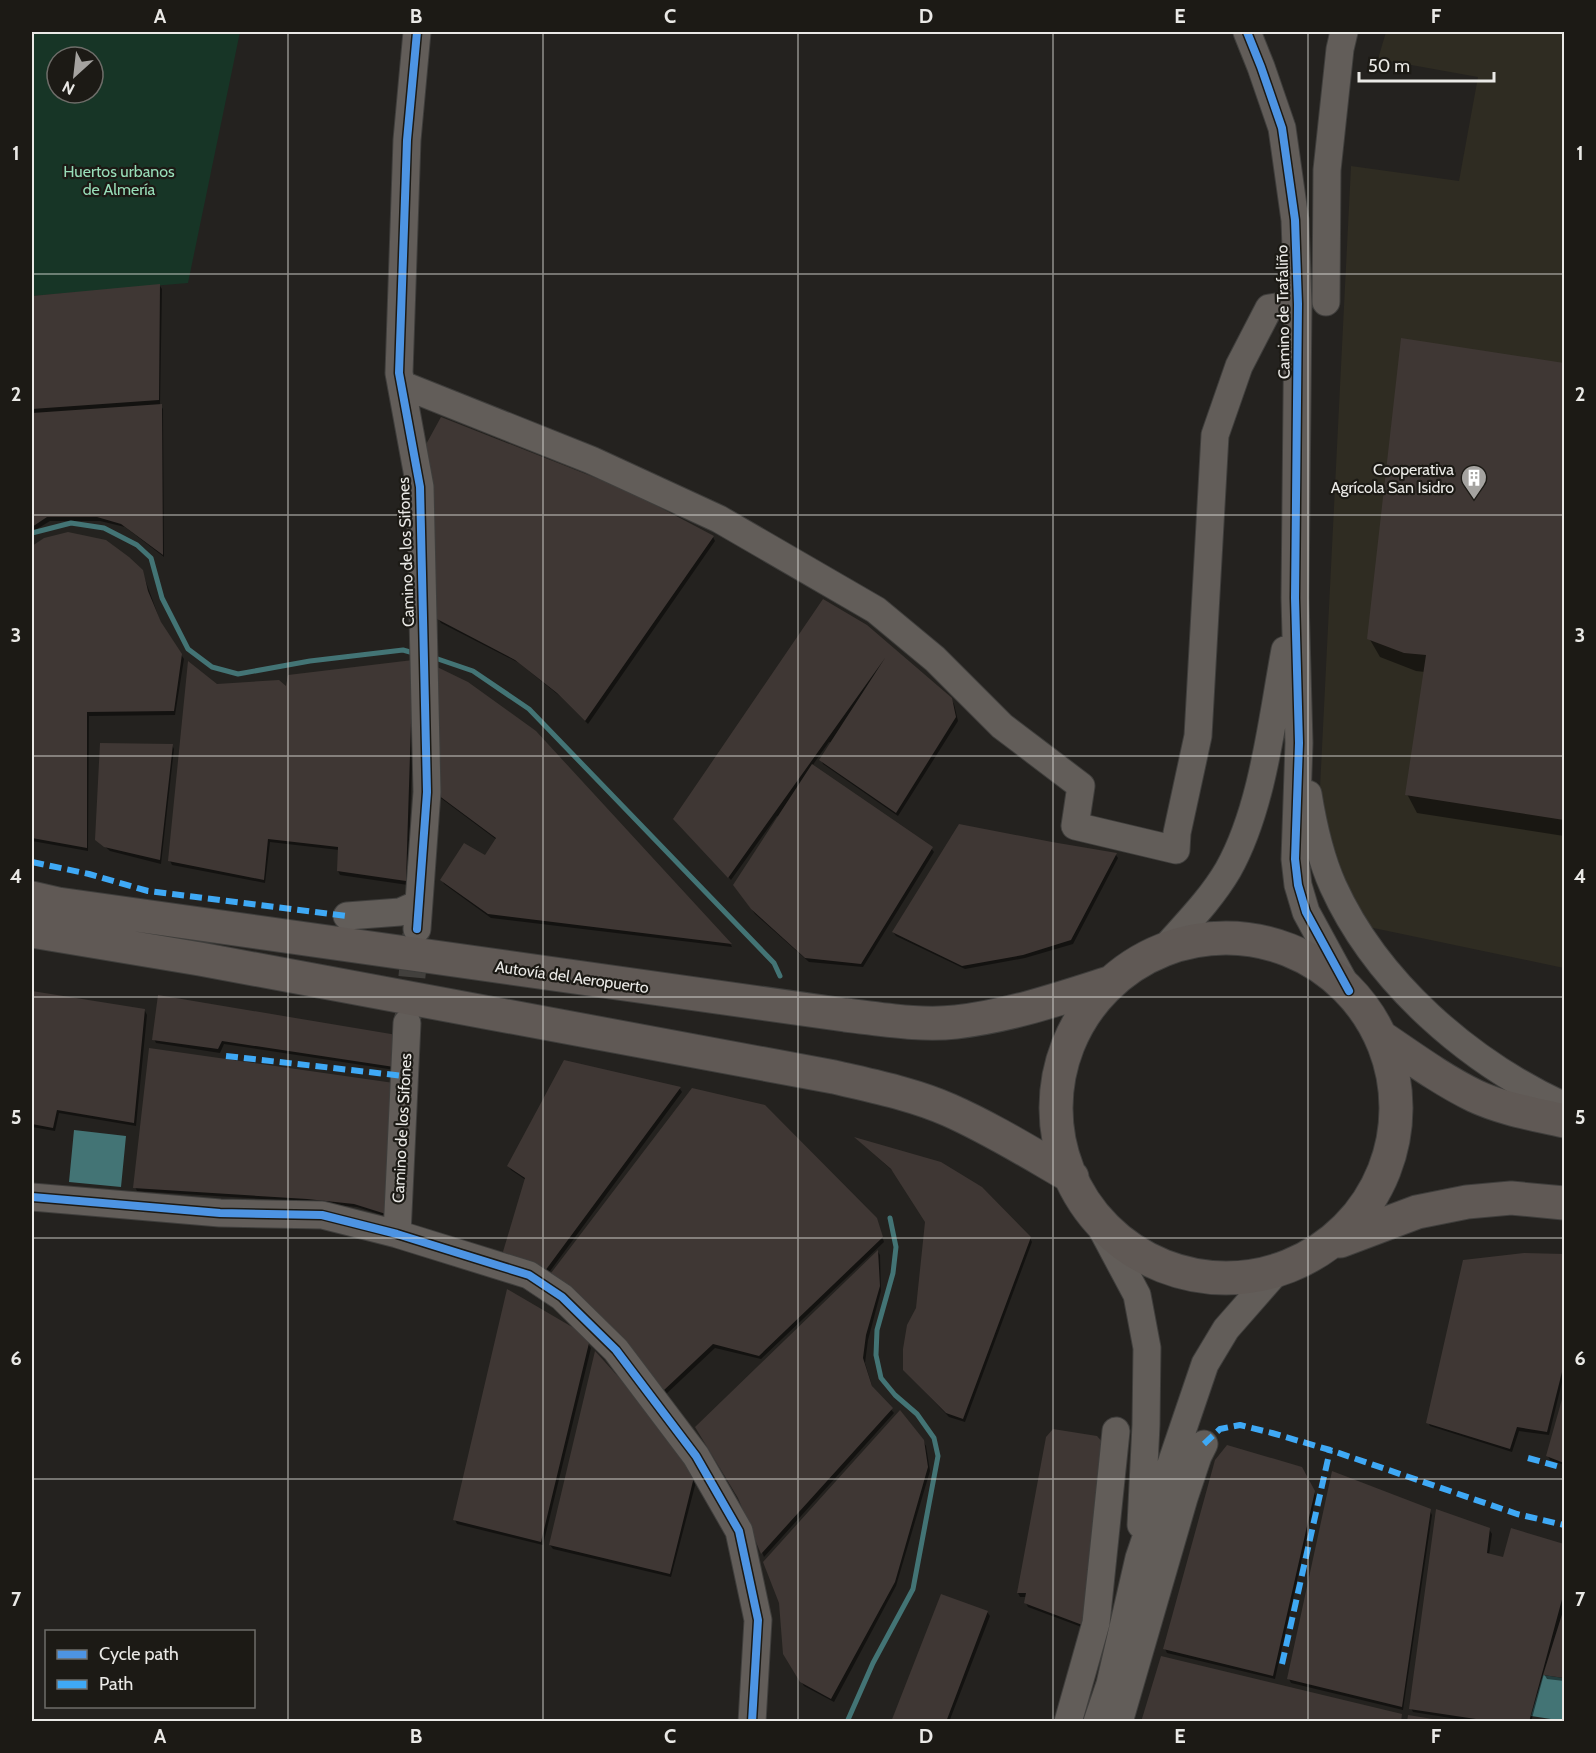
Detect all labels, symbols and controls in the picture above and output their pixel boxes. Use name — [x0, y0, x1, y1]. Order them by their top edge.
text: A — [154, 4, 167, 28]
text: B — [410, 4, 422, 28]
text: C — [664, 4, 676, 28]
text: D — [919, 4, 933, 28]
text: E — [1174, 4, 1186, 28]
text: F — [1431, 4, 1442, 28]
north arrow — [45, 45, 105, 105]
scale bar — [1359, 45, 1494, 83]
text: 50 m — [1368, 55, 1410, 77]
text: N — [59, 77, 78, 99]
text: 1 — [12, 141, 20, 165]
text: 1 — [1576, 141, 1584, 165]
park label: Huertos urbanos de Almería — [63, 162, 175, 199]
street label: Camino de Trafaliño — [1272, 244, 1294, 379]
text: 2 — [11, 382, 21, 406]
text: 2 — [1575, 382, 1585, 406]
place label: Cooperativa Agrícola San Isidro — [1331, 460, 1454, 497]
building icon: Cooperativa Agrícola San Isidro — [1459, 463, 1489, 501]
street label: Camino de los Sifones — [394, 476, 418, 627]
text: 3 — [11, 623, 21, 647]
text: 3 — [1575, 623, 1585, 647]
text: 4 — [10, 864, 22, 888]
text: 4 — [1574, 864, 1586, 888]
street label: Autovía del Aeropuerto — [494, 957, 650, 997]
street label: Camino de los Sifones — [389, 1052, 415, 1203]
text: 5 — [11, 1105, 21, 1129]
text: 5 — [1575, 1105, 1585, 1129]
text: 6 — [10, 1346, 22, 1370]
text: 6 — [1574, 1346, 1586, 1370]
text: 7 — [11, 1587, 22, 1611]
text: 7 — [1575, 1587, 1586, 1611]
legend — [45, 1630, 255, 1708]
text: Cycle path — [99, 1643, 179, 1665]
text: Path — [99, 1673, 133, 1695]
text: A — [154, 1724, 167, 1748]
text: B — [410, 1724, 422, 1748]
text: C — [664, 1724, 676, 1748]
text: D — [919, 1724, 933, 1748]
text: E — [1174, 1724, 1186, 1748]
text: F — [1431, 1724, 1442, 1748]

